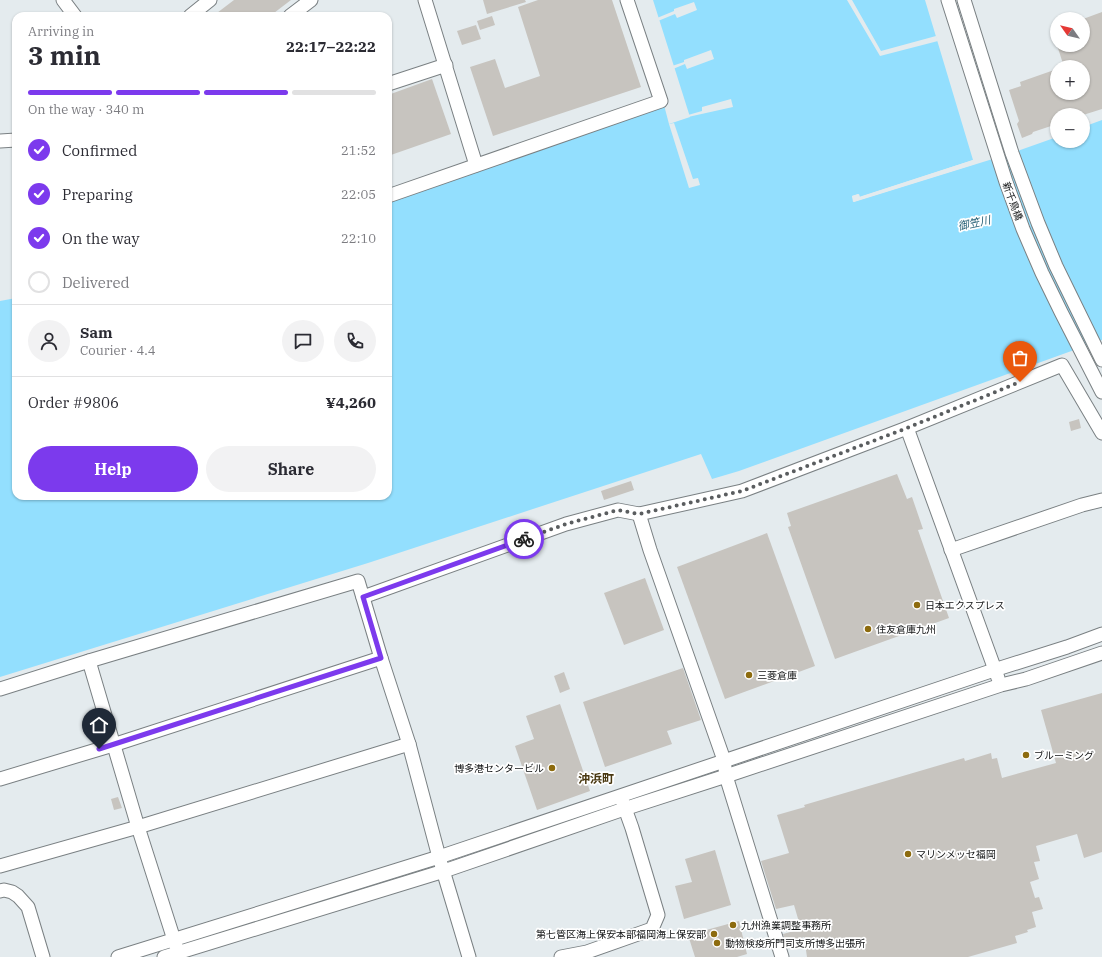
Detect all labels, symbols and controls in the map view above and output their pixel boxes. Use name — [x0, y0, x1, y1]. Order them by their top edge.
north arrow — [1050, 12, 1090, 52]
map controls — [1050, 12, 1090, 148]
text: Arriving in — [28, 23, 94, 40]
text: 22:17–22:22 — [286, 37, 376, 56]
text: 3 min — [28, 38, 101, 72]
button: + — [1050, 60, 1090, 100]
text: On the way · 340 m — [28, 101, 144, 118]
button: − — [1050, 108, 1090, 148]
icon: check — [28, 139, 50, 161]
text: Confirmed — [62, 141, 137, 160]
text: 21:52 — [341, 142, 376, 159]
street label: 新千鳥橋 — [1000, 180, 1025, 222]
icon: check — [28, 183, 50, 205]
text: Preparing — [62, 185, 133, 204]
text: 22:05 — [341, 186, 376, 203]
water label: 御笠川 — [956, 213, 993, 233]
icon: check — [28, 227, 50, 249]
text: On the way — [62, 229, 140, 248]
text: 22:10 — [341, 230, 376, 247]
text: Delivered — [62, 273, 130, 292]
button: person — [28, 320, 70, 362]
button: chat — [282, 320, 324, 362]
button: phone — [334, 320, 376, 362]
text: Sam — [80, 323, 113, 342]
pin — [1003, 341, 1037, 382]
text: Courier · 4.4 — [80, 342, 156, 359]
icon: bag — [1009, 347, 1031, 369]
text: Order #9806 — [28, 393, 119, 412]
text: ¥4,260 — [326, 393, 376, 412]
button: Help — [28, 446, 198, 492]
button: Share — [206, 446, 376, 492]
courier — [504, 519, 544, 559]
icon: bike — [513, 528, 535, 550]
place label: 日本エクスプレス — [925, 599, 1005, 612]
marker: 日本エクスプレス — [912, 600, 922, 610]
place label: 住友倉庫九州 — [876, 623, 936, 636]
marker: 住友倉庫九州 — [863, 624, 873, 634]
place label: 三菱倉庫 — [757, 669, 797, 682]
marker: 三菱倉庫 — [744, 670, 754, 680]
pin — [82, 708, 116, 749]
icon: home — [88, 714, 110, 736]
place label: ブルーミング — [1034, 749, 1094, 762]
marker: ブルーミング — [1021, 750, 1031, 760]
place label: 博多港センタービル — [454, 762, 544, 775]
marker: 博多港センタービル — [547, 763, 557, 773]
district label: 沖浜町 — [578, 771, 614, 786]
place label: マリンメッセ福岡 — [916, 848, 996, 861]
marker: マリンメッセ福岡 — [903, 849, 913, 859]
place label: 九州漁業調整事務所 — [741, 919, 831, 932]
marker: 九州漁業調整事務所 — [728, 920, 738, 930]
place label: 第七管区海上保安本部福岡海上保安部 — [536, 928, 706, 941]
marker: 第七管区海上保安本部福岡海上保安部 — [709, 929, 719, 939]
place label: 動物検疫所門司支所博多出張所 — [725, 937, 865, 950]
marker: 動物検疫所門司支所博多出張所 — [712, 938, 722, 948]

